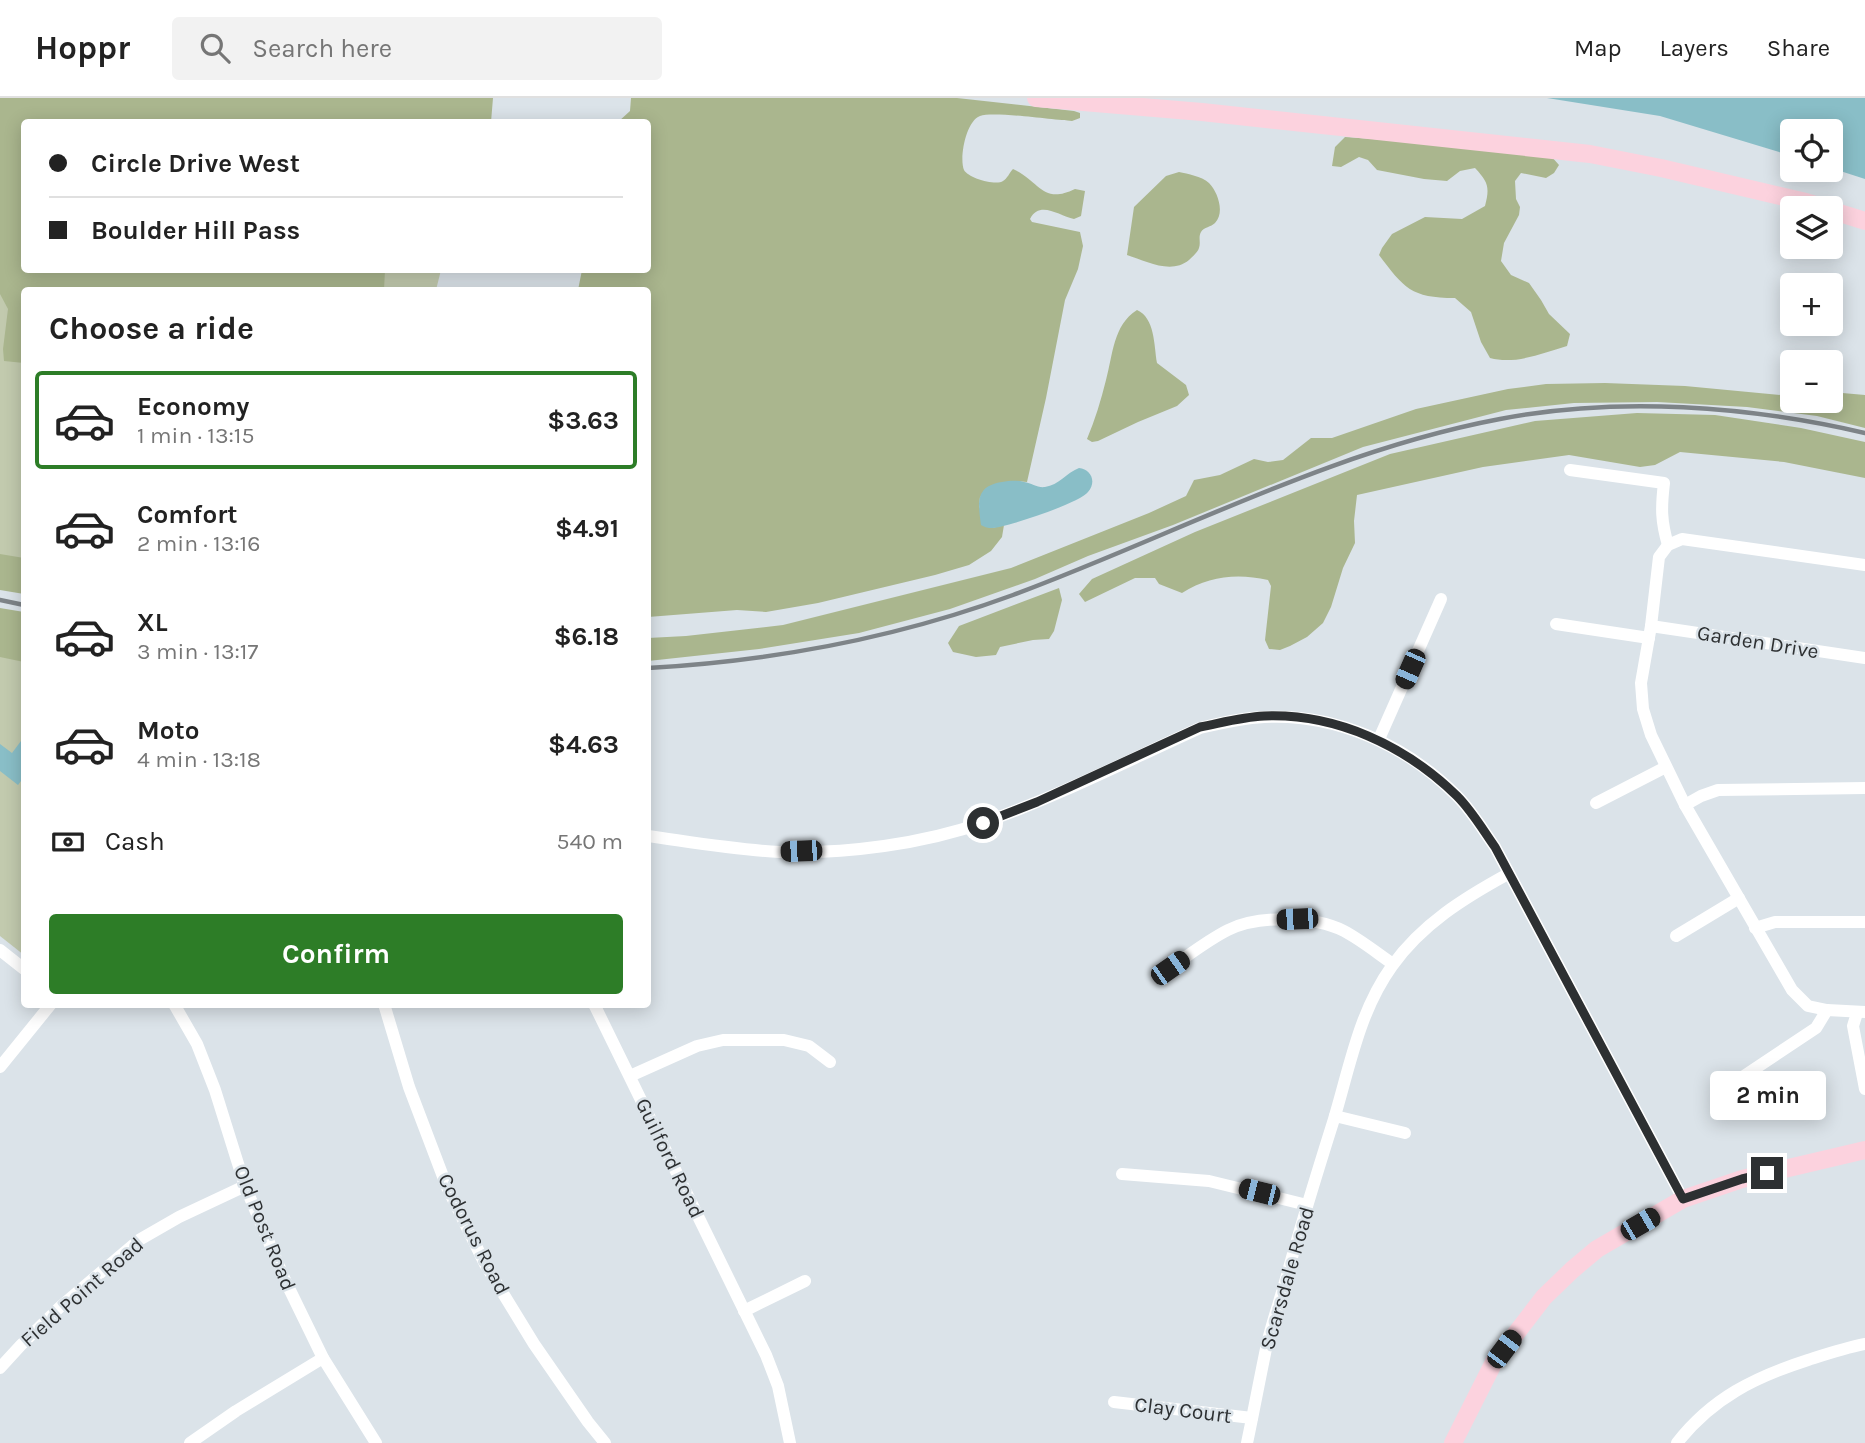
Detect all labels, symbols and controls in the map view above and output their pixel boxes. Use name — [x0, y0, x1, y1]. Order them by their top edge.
search box — [172, 17, 662, 80]
text: Hoppr — [35, 29, 130, 67]
icon: search — [196, 29, 234, 67]
text: Search here — [252, 33, 392, 64]
text: Map — [1574, 34, 1622, 62]
text: Layers — [1660, 34, 1729, 62]
text: Share — [1767, 34, 1830, 62]
map controls — [1780, 119, 1843, 413]
button: locate — [1780, 119, 1843, 182]
text: Circle Drive West — [91, 148, 300, 179]
button: layers — [1780, 196, 1843, 259]
text: Boulder Hill Pass — [91, 215, 300, 246]
button: + — [1780, 273, 1843, 336]
text: Choose a ride — [49, 310, 254, 347]
button: − — [1780, 350, 1843, 413]
icon: car — [53, 389, 116, 452]
text: Economy — [137, 391, 249, 422]
text: $3.63 — [547, 405, 619, 436]
text: 1 min · 13:15 — [137, 422, 254, 449]
icon: car — [53, 497, 116, 560]
text: Comfort — [137, 499, 238, 530]
text: $4.91 — [555, 513, 619, 544]
text: 2 min · 13:16 — [137, 530, 260, 557]
icon: car — [53, 605, 116, 668]
text: XL — [137, 607, 168, 638]
text: $6.18 — [554, 621, 619, 652]
street label: Garden Drive — [1696, 621, 1820, 663]
text: 3 min · 13:17 — [137, 638, 258, 665]
car — [1392, 646, 1429, 692]
icon: car — [53, 713, 116, 776]
text: Moto — [137, 715, 199, 746]
text: $4.63 — [548, 729, 619, 760]
text: 4 min · 13:18 — [137, 746, 261, 773]
route start — [967, 807, 999, 839]
icon: cash — [49, 823, 87, 861]
text: Cash — [105, 826, 165, 857]
text: 540 m — [557, 828, 623, 855]
car — [780, 840, 823, 862]
car — [1276, 908, 1319, 930]
button: Confirm — [49, 914, 623, 994]
car — [1147, 947, 1194, 989]
callout: 2 min — [1709, 1072, 1825, 1121]
text: 2 min — [1736, 1082, 1800, 1109]
street label: Guilford Road — [631, 1094, 709, 1222]
route end — [1751, 1157, 1783, 1189]
street label: Old Post Road — [229, 1162, 301, 1294]
street label: Codorus Road — [433, 1169, 515, 1299]
car — [1237, 1177, 1282, 1207]
street label: Scarsdale Road — [1255, 1204, 1319, 1352]
car — [1617, 1204, 1664, 1244]
street label: Field Point Road — [16, 1232, 148, 1352]
car — [1483, 1326, 1526, 1372]
street label: Clay Court — [1133, 1392, 1233, 1428]

